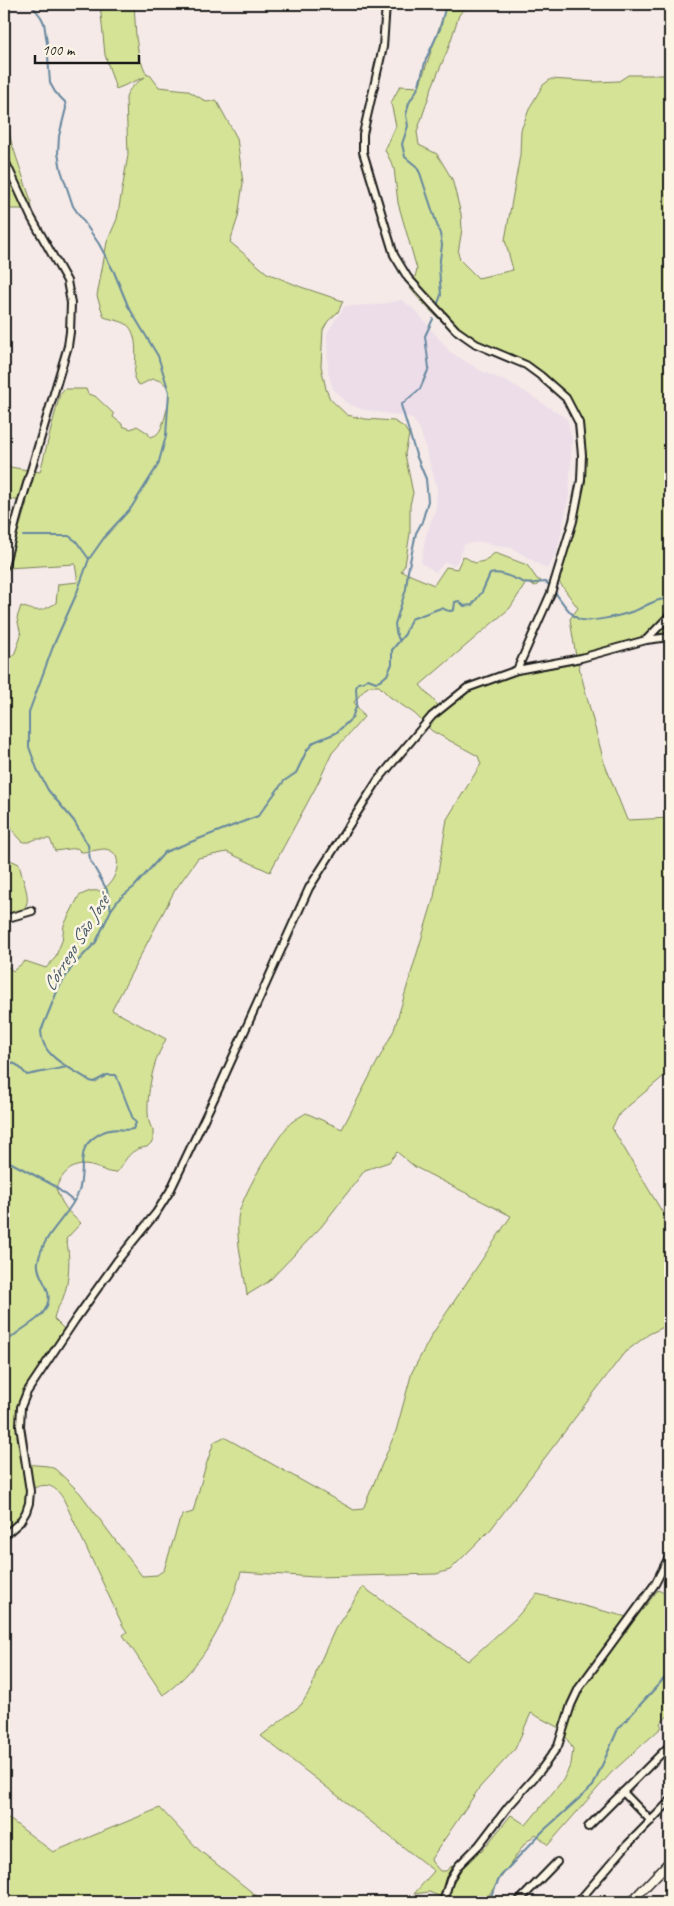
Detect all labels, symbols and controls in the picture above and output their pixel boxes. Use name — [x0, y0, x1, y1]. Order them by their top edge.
scale bar — [35, 32, 139, 64]
text: 100 m — [42, 41, 76, 60]
water label: Córrego São José — [37, 887, 118, 996]

